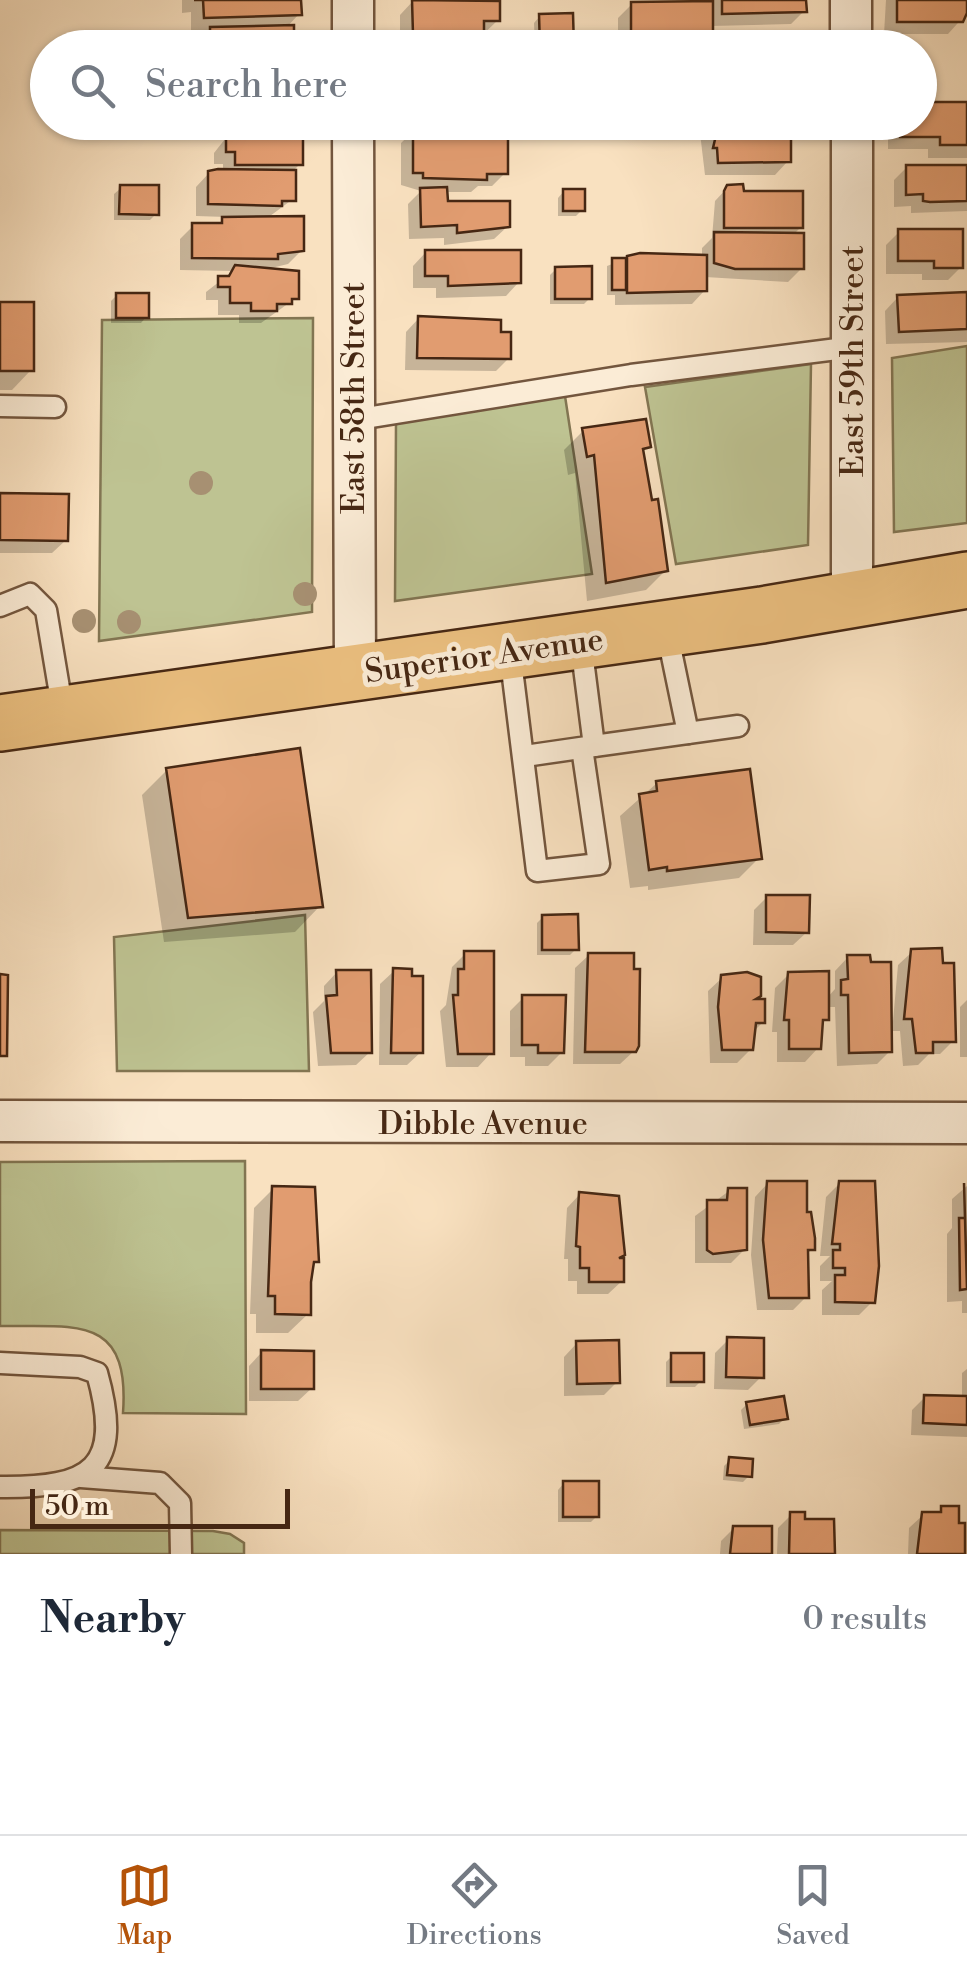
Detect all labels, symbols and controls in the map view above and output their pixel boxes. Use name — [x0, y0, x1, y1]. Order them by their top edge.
search box — [30, 30, 937, 140]
icon: search — [65, 58, 120, 113]
text: Search here — [145, 62, 348, 109]
street label: East 59th Street — [833, 245, 873, 477]
street label: East 58th Street — [334, 282, 374, 514]
street label: Superior Avenue — [362, 619, 606, 693]
street label: Dibble Avenue — [378, 1104, 588, 1144]
scale bar — [30, 1484, 290, 1528]
text: 50 m — [45, 1489, 109, 1524]
text: Nearby — [40, 1593, 185, 1646]
text: 0 results — [802, 1599, 927, 1639]
tab: Map — [117, 1858, 172, 1953]
tab: Directions — [407, 1858, 542, 1953]
tab: Saved — [776, 1858, 850, 1953]

